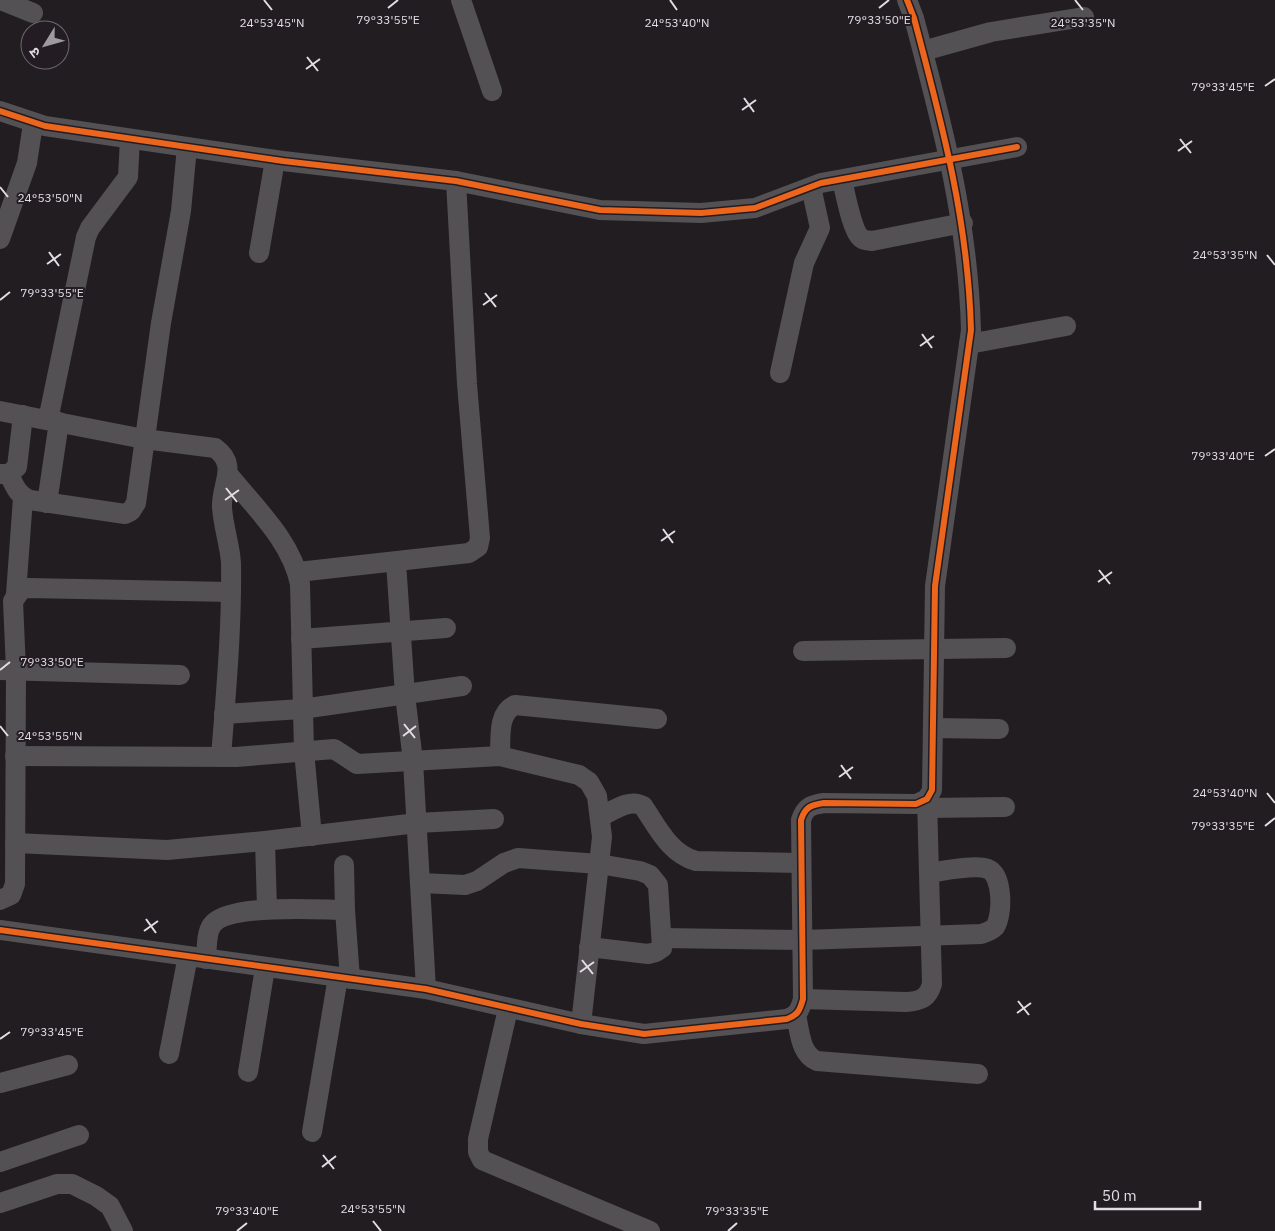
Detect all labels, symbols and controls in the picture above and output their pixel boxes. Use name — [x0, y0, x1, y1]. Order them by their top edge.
text: 79°33'55"E — [356, 12, 420, 27]
text: 79°33'50"E — [847, 12, 911, 27]
text: 24°53'45"N — [239, 15, 305, 30]
text: 24°53'40"N — [644, 15, 710, 30]
text: 24°53'35"N — [1050, 15, 1116, 30]
north arrow — [20, 20, 70, 70]
text: उ — [24, 43, 44, 62]
text: 79°33'45"E — [1191, 79, 1255, 94]
text: 24°53'50"N — [17, 190, 83, 205]
text: 24°53'35"N — [1192, 247, 1258, 262]
text: 79°33'55"E — [20, 285, 84, 300]
text: 79°33'40"E — [1191, 448, 1255, 463]
text: 79°33'50"E — [20, 654, 84, 669]
text: 24°53'55"N — [17, 728, 83, 743]
text: 24°53'40"N — [1192, 785, 1258, 800]
text: 79°33'35"E — [1191, 818, 1255, 833]
text: 79°33'45"E — [20, 1024, 84, 1039]
scale bar — [1095, 1178, 1200, 1210]
text: 50 m — [1102, 1186, 1137, 1205]
text: 24°53'55"N — [340, 1201, 406, 1216]
text: 79°33'40"E — [215, 1203, 279, 1218]
text: 79°33'35"E — [705, 1203, 769, 1218]

